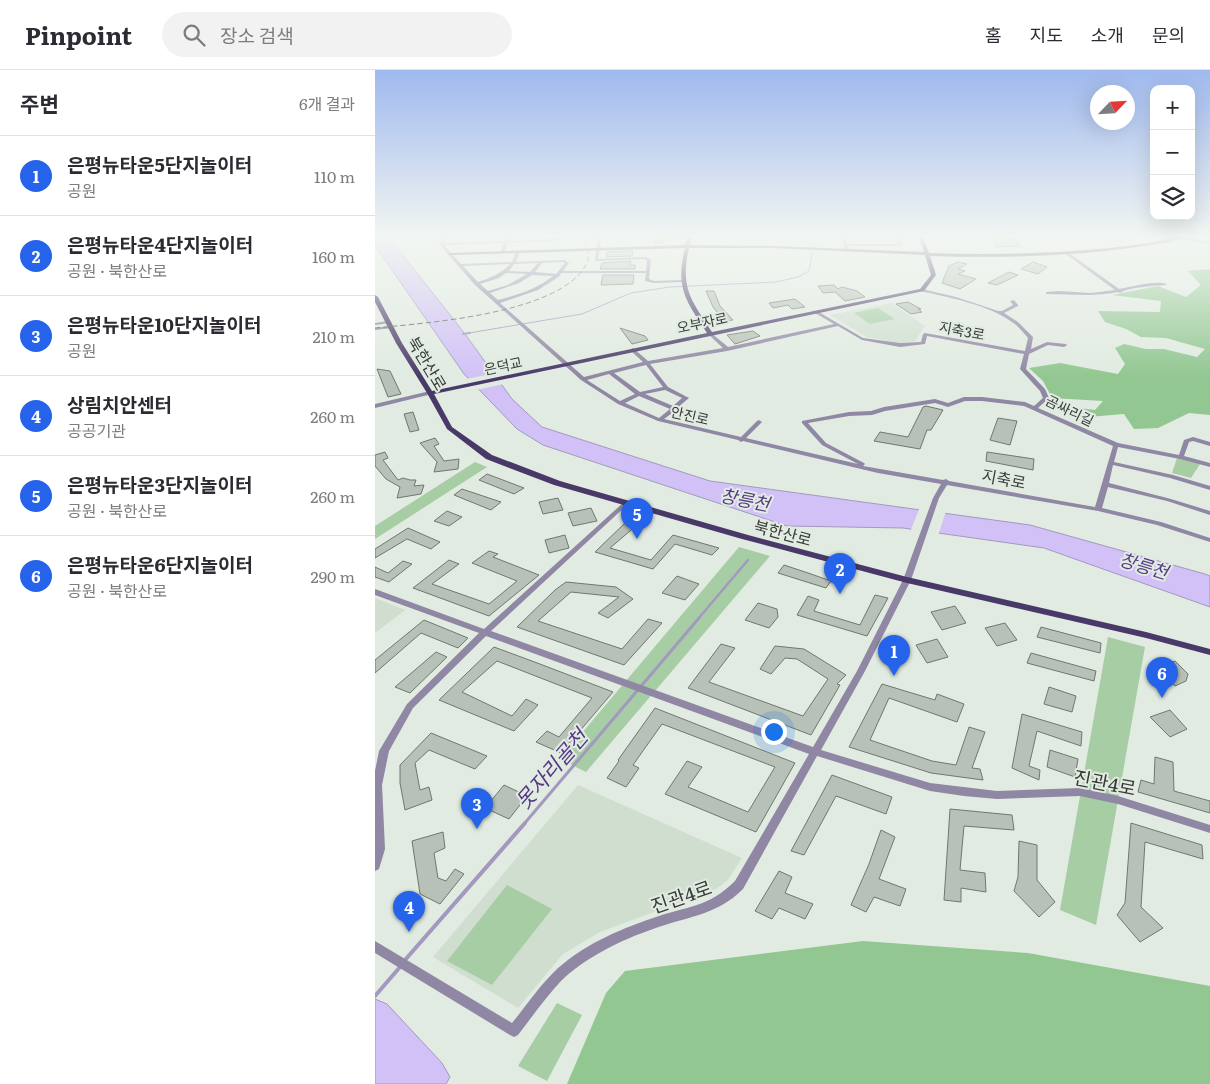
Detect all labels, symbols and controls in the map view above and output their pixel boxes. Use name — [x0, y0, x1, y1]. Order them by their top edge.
search box — [162, 12, 512, 57]
text: Pinpoint — [25, 17, 132, 52]
icon: search — [180, 21, 208, 49]
text: 장소 검색 — [220, 21, 294, 49]
text: 홈 — [985, 21, 1002, 48]
text: 지도 — [1030, 21, 1063, 48]
text: 소개 — [1091, 21, 1124, 48]
text: 문의 — [1152, 21, 1185, 48]
north arrow — [1090, 85, 1135, 130]
map controls — [1150, 85, 1195, 220]
button: + — [1150, 85, 1195, 130]
text: 주변 — [20, 87, 59, 118]
text: 6개 결과 — [299, 91, 355, 115]
button: − — [1150, 130, 1195, 175]
text: 은평뉴타운5단지놀이터 — [67, 150, 252, 178]
text: 1 — [33, 164, 39, 188]
text: 110 m — [314, 164, 355, 188]
button: layers — [1150, 175, 1195, 220]
text: 공원 — [67, 178, 96, 202]
text: 은평뉴타운4단지놀이터 — [67, 230, 253, 258]
text: 2 — [32, 244, 40, 268]
text: 160 m — [312, 244, 355, 268]
text: 공원 · 북한산로 — [67, 258, 167, 282]
street label: 오부자로 — [675, 307, 729, 337]
text: 은평뉴타운10단지놀이터 — [67, 310, 261, 338]
street label: 지축3로 — [937, 316, 987, 344]
text: 3 — [32, 324, 40, 348]
text: 210 m — [312, 324, 355, 348]
street label: 북한산로 — [403, 332, 454, 395]
text: 공원 — [67, 338, 96, 362]
street label: 은덕교 — [482, 351, 524, 379]
text: 상림치안센터 — [67, 390, 172, 418]
street label: 곰싸리길 — [1042, 390, 1098, 430]
street label: 안진로 — [669, 401, 711, 429]
text: 4 — [31, 404, 41, 428]
text: 260 m — [310, 404, 355, 428]
text: 공공기관 — [67, 418, 126, 442]
street label: 지축로 — [980, 462, 1028, 494]
text: 은평뉴타운3단지놀이터 — [67, 470, 252, 498]
water label: 창릉천 — [718, 481, 774, 517]
text: 5 — [32, 484, 40, 508]
text: 260 m — [310, 484, 355, 508]
text: 공원 · 북한산로 — [67, 498, 167, 522]
pin: 5 — [621, 498, 653, 539]
street label: 북한산로 — [751, 513, 815, 551]
water label: 창릉천 — [1116, 545, 1174, 586]
text: 은평뉴타운6단지놀이터 — [67, 550, 253, 578]
pin: 2 — [824, 553, 856, 594]
text: 6 — [31, 564, 41, 588]
text: 290 m — [311, 564, 355, 588]
text: 공원 · 북한산로 — [67, 578, 167, 602]
pin: 1 — [878, 635, 910, 676]
pin: 6 — [1146, 657, 1178, 698]
water label: 못자리골천 — [507, 719, 595, 815]
your location — [761, 719, 787, 745]
street label: 진관4로 — [1071, 762, 1139, 802]
pin: 3 — [461, 788, 493, 829]
street label: 진관4로 — [647, 873, 715, 919]
pin: 4 — [393, 891, 425, 932]

